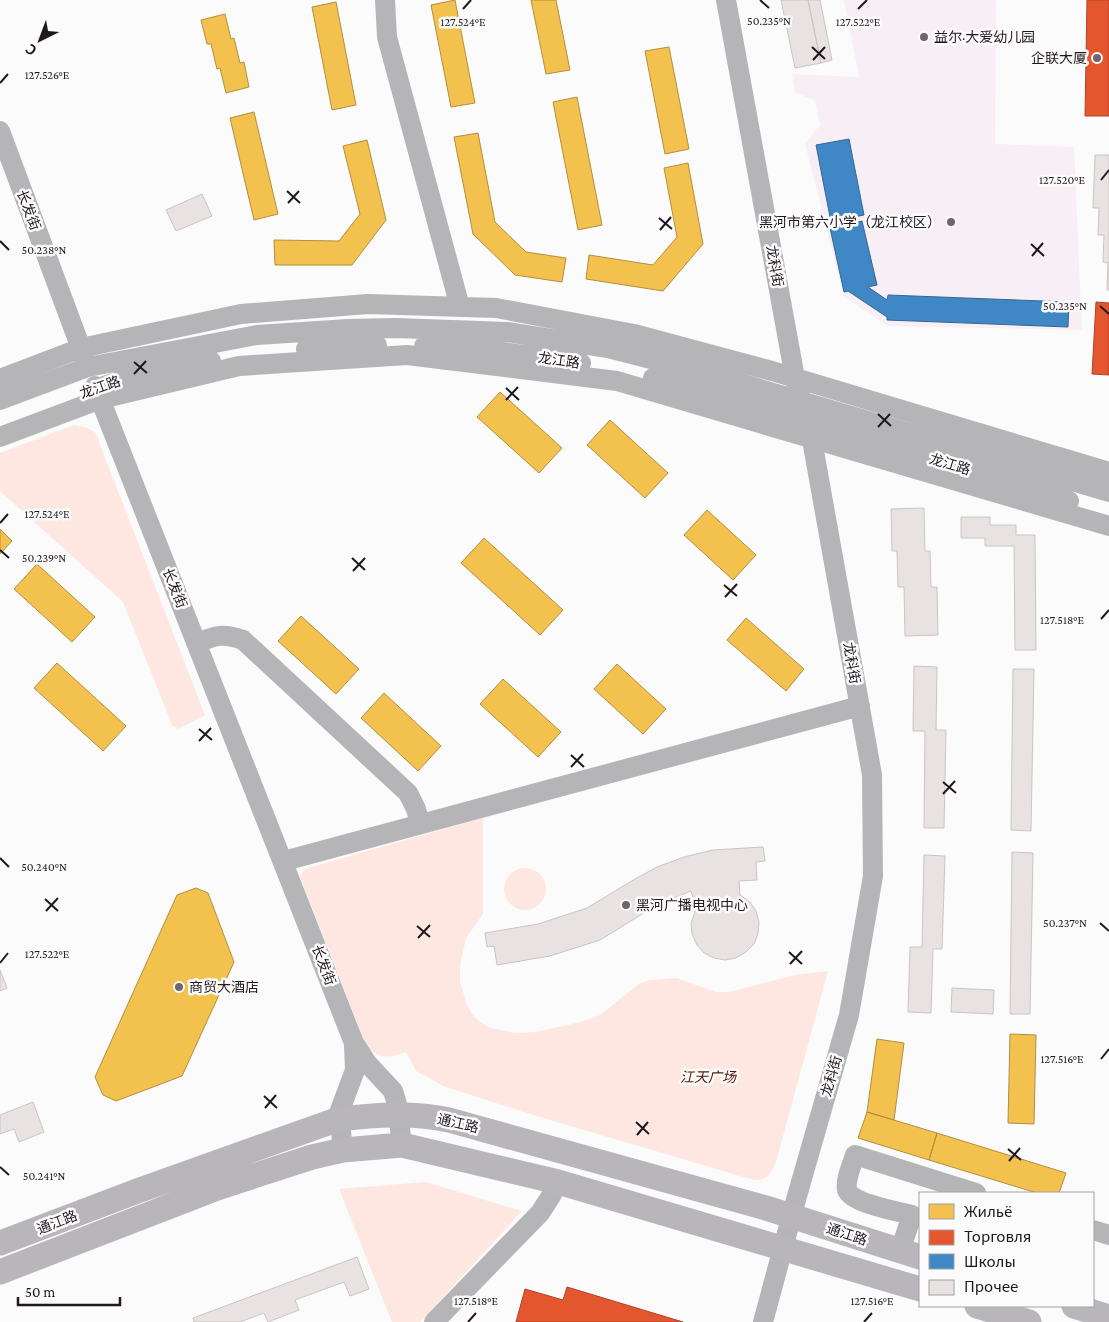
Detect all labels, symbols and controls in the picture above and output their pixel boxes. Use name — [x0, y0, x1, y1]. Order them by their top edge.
text: 50.235°N — [747, 14, 791, 28]
north arrow — [15, 15, 65, 65]
text: 127.524°E — [440, 15, 486, 29]
text: 127.522°E — [836, 15, 881, 29]
place label: 益尔·大爱幼儿园 — [934, 29, 1035, 45]
marker: 益尔·大爱幼儿园 — [918, 31, 930, 43]
text: С — [23, 41, 40, 59]
place label: 企联大厦 — [1031, 50, 1087, 66]
marker: 企联大厦 — [1091, 52, 1103, 64]
text: 127.526°E — [25, 68, 70, 82]
text: 127.520°E — [1039, 173, 1085, 187]
street label: 长发街 — [14, 188, 44, 232]
place label: 黑河市第六小学（龙江校区） — [759, 214, 941, 230]
marker: 黑河市第六小学（龙江校区） — [945, 216, 957, 228]
text: 50.238°N — [22, 243, 66, 257]
street label: 龙科街 — [763, 244, 787, 288]
text: 50.235°N — [1043, 299, 1087, 313]
street label: 龙江路 — [537, 349, 581, 371]
street label: 龙江路 — [78, 373, 122, 401]
street label: 龙江路 — [928, 450, 972, 478]
text: 127.524°E — [24, 507, 70, 521]
text: 50.239°N — [22, 551, 66, 565]
street label: 长发街 — [160, 566, 190, 610]
text: 127.518°E — [1040, 613, 1084, 627]
street label: 龙科街 — [840, 641, 864, 685]
text: 50.240°N — [21, 860, 67, 874]
place label: 黑河广播电视中心 — [636, 897, 748, 913]
marker: 黑河广播电视中心 — [620, 899, 632, 911]
text: 50.237°N — [1043, 916, 1087, 930]
street label: 长发街 — [309, 943, 339, 987]
text: 127.522°E — [25, 947, 70, 961]
place label: 商贸大酒店 — [189, 979, 259, 995]
marker: 商贸大酒店 — [173, 981, 185, 993]
text: 127.516°E — [1040, 1052, 1084, 1066]
street label: 龙科街 — [818, 1054, 844, 1098]
park label: 江天广场 — [680, 1069, 737, 1085]
street label: 通江路 — [436, 1110, 480, 1136]
text: 50.241°N — [23, 1169, 65, 1183]
legend — [919, 1192, 1094, 1307]
text: Жильё — [964, 1204, 1012, 1220]
street label: 通江路 — [35, 1207, 79, 1237]
street label: 通江路 — [825, 1220, 869, 1248]
text: Торговля — [964, 1229, 1031, 1245]
text: Школы — [964, 1254, 1016, 1270]
scale bar — [18, 1274, 120, 1306]
text: Прочее — [964, 1279, 1018, 1295]
text: 50 m — [25, 1284, 55, 1300]
text: 127.518°E — [454, 1294, 498, 1308]
text: 127.516°E — [850, 1294, 894, 1308]

